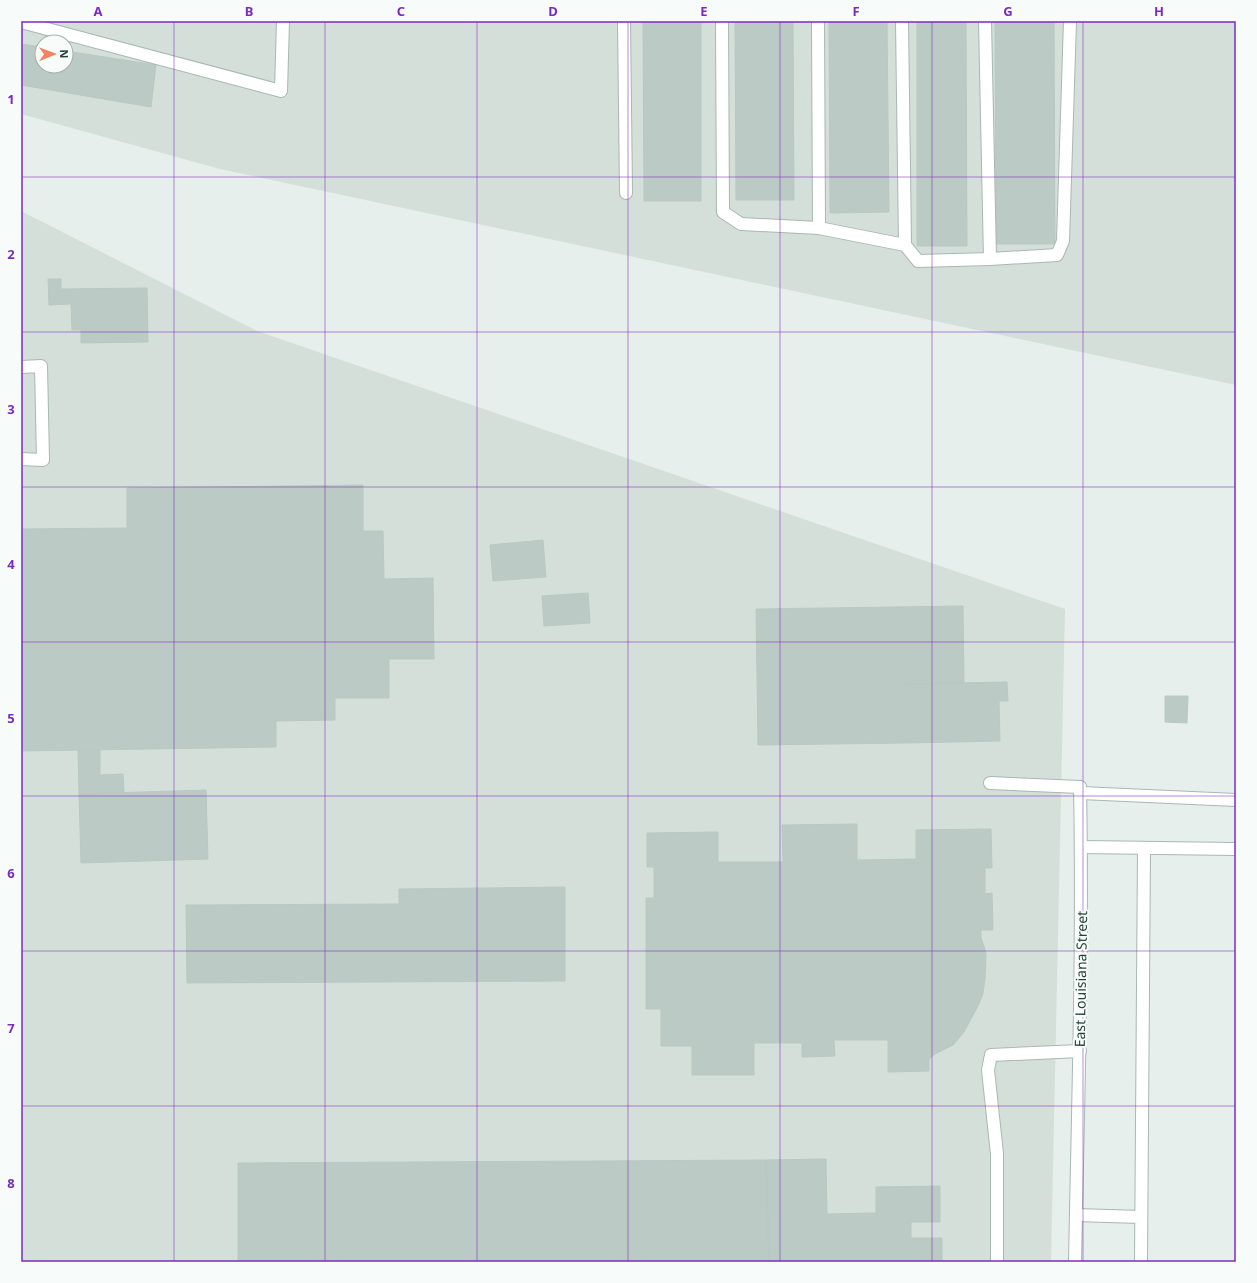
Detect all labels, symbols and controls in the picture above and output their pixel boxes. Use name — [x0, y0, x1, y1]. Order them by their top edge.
text: A — [94, 2, 103, 20]
text: B — [245, 2, 253, 20]
text: C — [397, 2, 405, 20]
text: D — [548, 2, 558, 20]
text: E — [700, 2, 708, 20]
text: F — [852, 2, 860, 20]
text: G — [1003, 2, 1013, 20]
text: H — [1154, 2, 1164, 20]
north arrow — [34, 34, 74, 74]
text: N — [57, 49, 72, 58]
text: 1 — [7, 90, 15, 108]
text: 2 — [7, 245, 15, 263]
text: 3 — [7, 400, 15, 418]
text: 4 — [7, 555, 15, 573]
text: 5 — [7, 709, 15, 727]
text: 6 — [7, 864, 15, 882]
street label: East Louisiana Street — [1070, 911, 1091, 1047]
text: 7 — [7, 1019, 15, 1037]
text: 8 — [7, 1174, 15, 1192]

